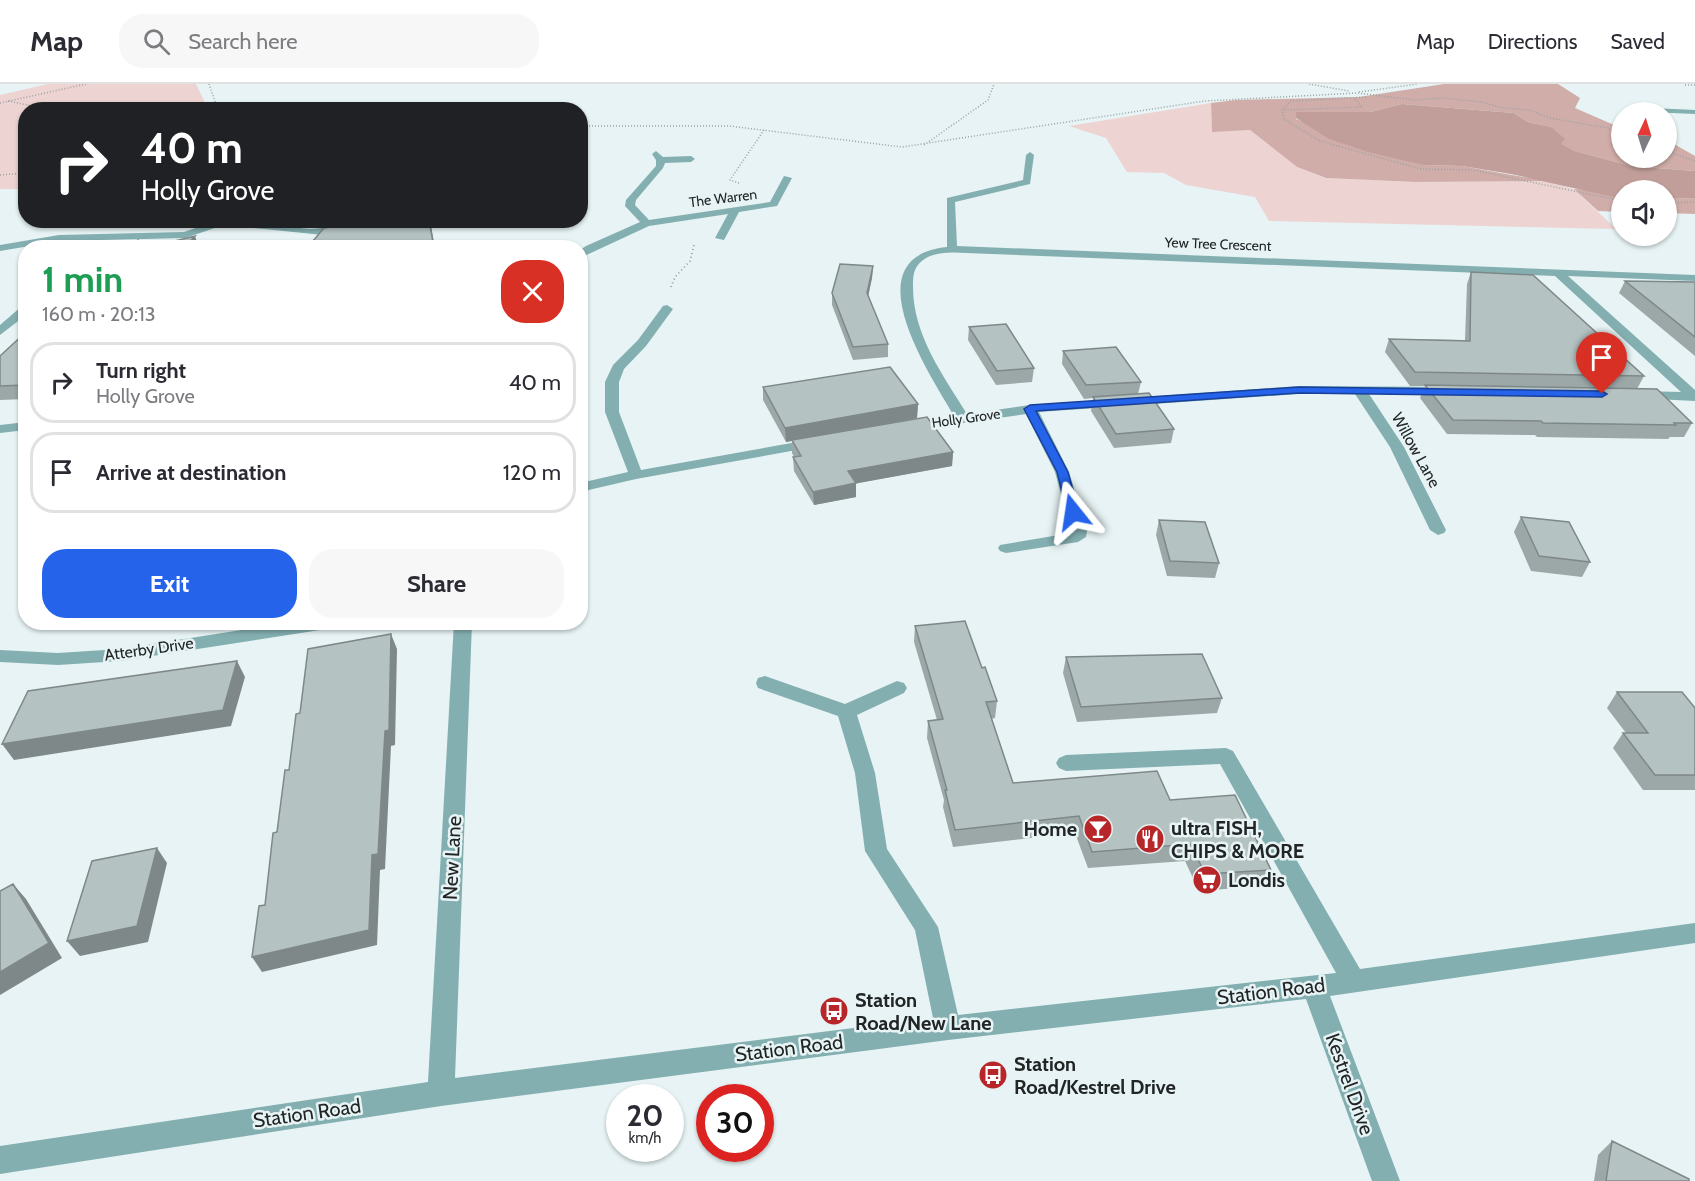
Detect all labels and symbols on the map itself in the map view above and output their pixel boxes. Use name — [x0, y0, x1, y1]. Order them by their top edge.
north arrow — [1611, 102, 1677, 168]
street label: The Warren — [688, 185, 758, 211]
street label: Yew Tree Crescent — [1163, 233, 1272, 255]
pin — [1576, 332, 1627, 394]
street label: Holly Grove — [930, 404, 1002, 432]
street label: Willow Lane — [1388, 409, 1444, 491]
position arrow — [1041, 480, 1105, 544]
street label: Atterby Drive — [103, 633, 195, 665]
bar icon: Home — [1082, 813, 1114, 845]
street label: New Lane — [438, 815, 466, 901]
place label: ultra FISH, CHIPS & MORE — [1171, 816, 1304, 863]
place label: Home — [1024, 817, 1077, 841]
restaurant icon: ultra FISH, CHIPS & MORE — [1134, 823, 1166, 855]
supermarket icon: Londis — [1191, 864, 1223, 896]
place label: Londis — [1228, 868, 1285, 892]
street label: Station Road — [1216, 972, 1326, 1010]
place label: Station Road/New Lane — [855, 988, 992, 1035]
bus stop icon: Station Road/New Lane — [818, 995, 850, 1027]
street label: Station Road — [734, 1029, 844, 1067]
street label: Kestrel Drive — [1321, 1030, 1379, 1138]
place label: Station Road/Kestrel Drive — [1014, 1052, 1176, 1099]
bus stop icon: Station Road/Kestrel Drive — [977, 1059, 1009, 1091]
speed limit sign: 30 — [696, 1084, 774, 1162]
street label: Station Road — [252, 1094, 362, 1132]

